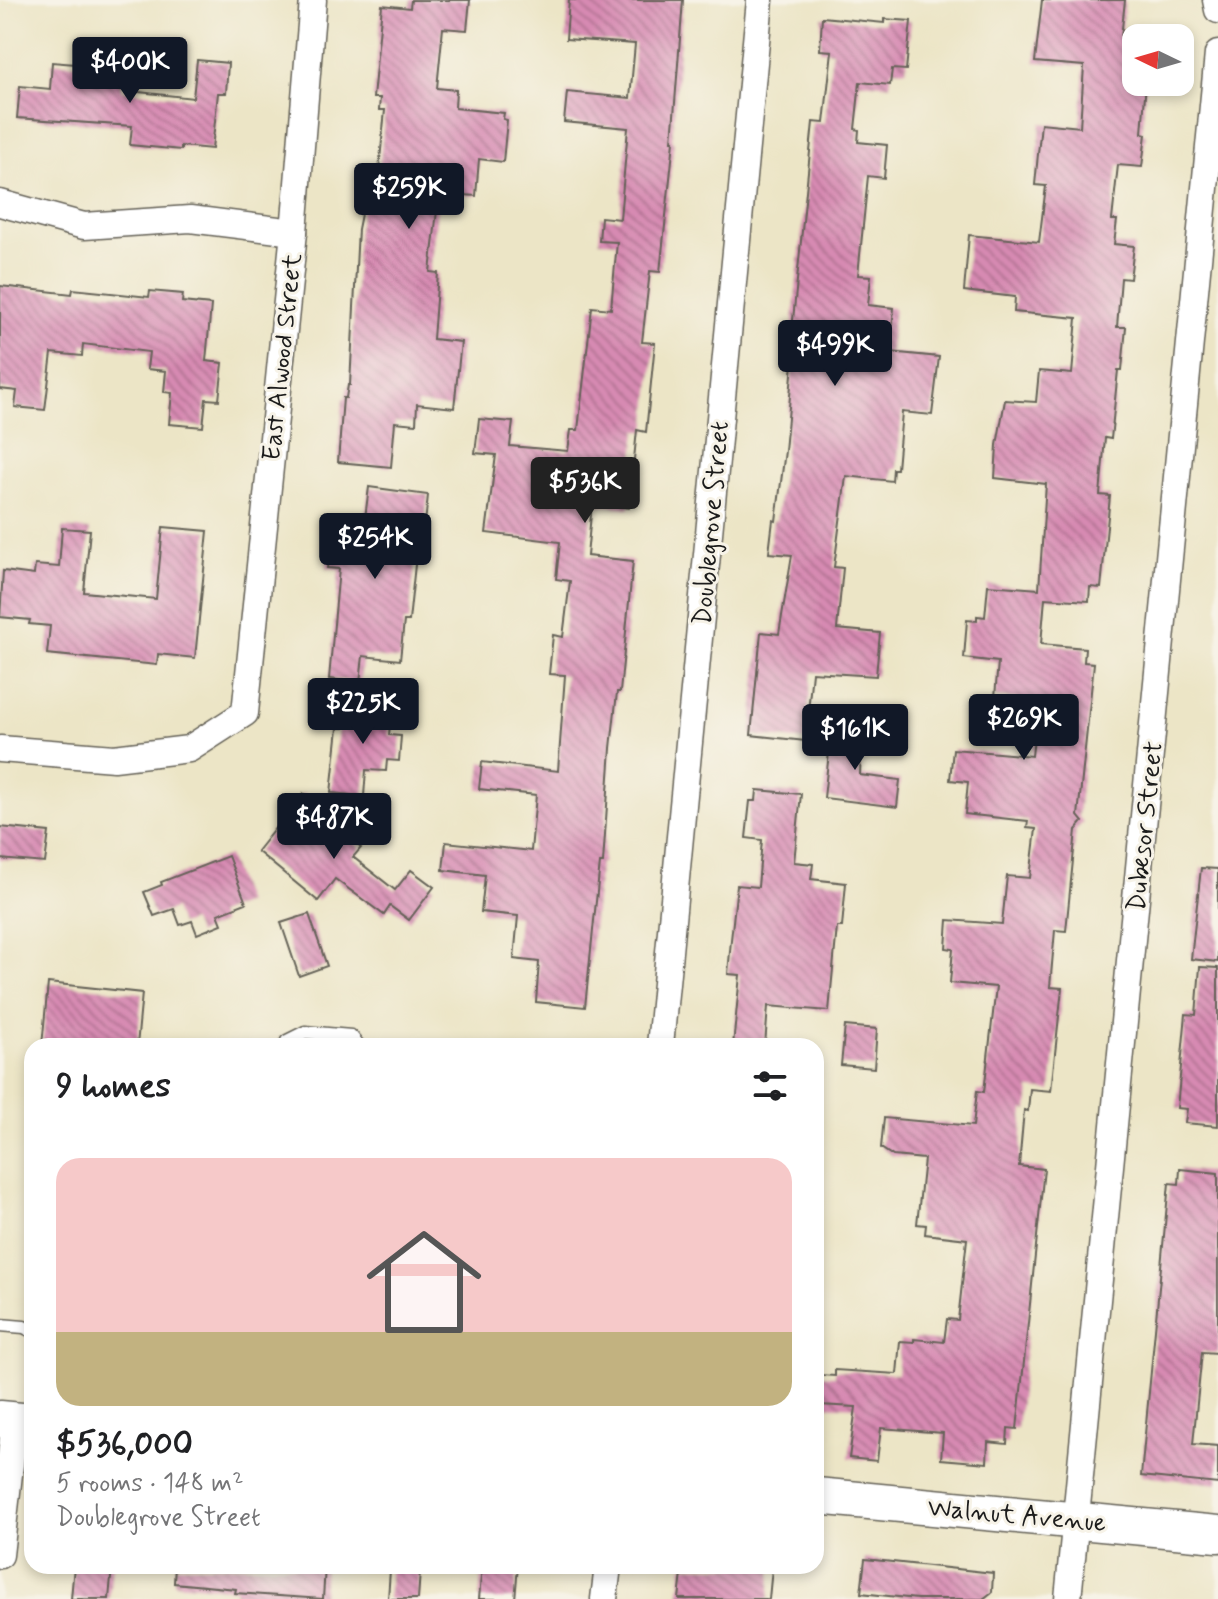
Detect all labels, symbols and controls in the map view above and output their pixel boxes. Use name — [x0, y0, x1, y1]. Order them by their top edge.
north arrow — [1122, 24, 1194, 96]
map controls — [1122, 24, 1194, 96]
pin: $400K — [74, 37, 186, 105]
text: $400K — [90, 46, 170, 80]
pin: $259K — [353, 163, 465, 231]
text: $259K — [372, 172, 446, 206]
street label: East Alwood Street — [255, 252, 311, 463]
pin: $499K — [779, 320, 891, 388]
text: $499K — [796, 329, 874, 363]
street label: Doublegrove Street — [686, 420, 738, 627]
pin: $536K — [529, 457, 641, 525]
text: $536K — [549, 466, 621, 500]
pin: $254K — [319, 513, 431, 581]
text: $254K — [337, 522, 413, 556]
pin: $225K — [307, 678, 419, 746]
text: $225K — [326, 687, 400, 721]
pin: $269K — [968, 694, 1080, 762]
text: $269K — [987, 703, 1061, 737]
pin: $161K — [799, 704, 911, 772]
text: $161K — [820, 713, 890, 747]
street label: Dubesor Street — [1120, 739, 1172, 913]
pin: $487K — [278, 793, 390, 861]
text: $487K — [295, 802, 373, 836]
text: 9 homes — [56, 1064, 171, 1109]
icon: filters — [748, 1064, 792, 1108]
icon: home — [352, 1210, 496, 1354]
text: $536,000 — [56, 1422, 193, 1467]
text: 5 rooms · 148 m² — [56, 1467, 243, 1501]
street label: Walnut Avenue — [926, 1491, 1107, 1541]
text: Doublegrove Street — [56, 1501, 261, 1535]

